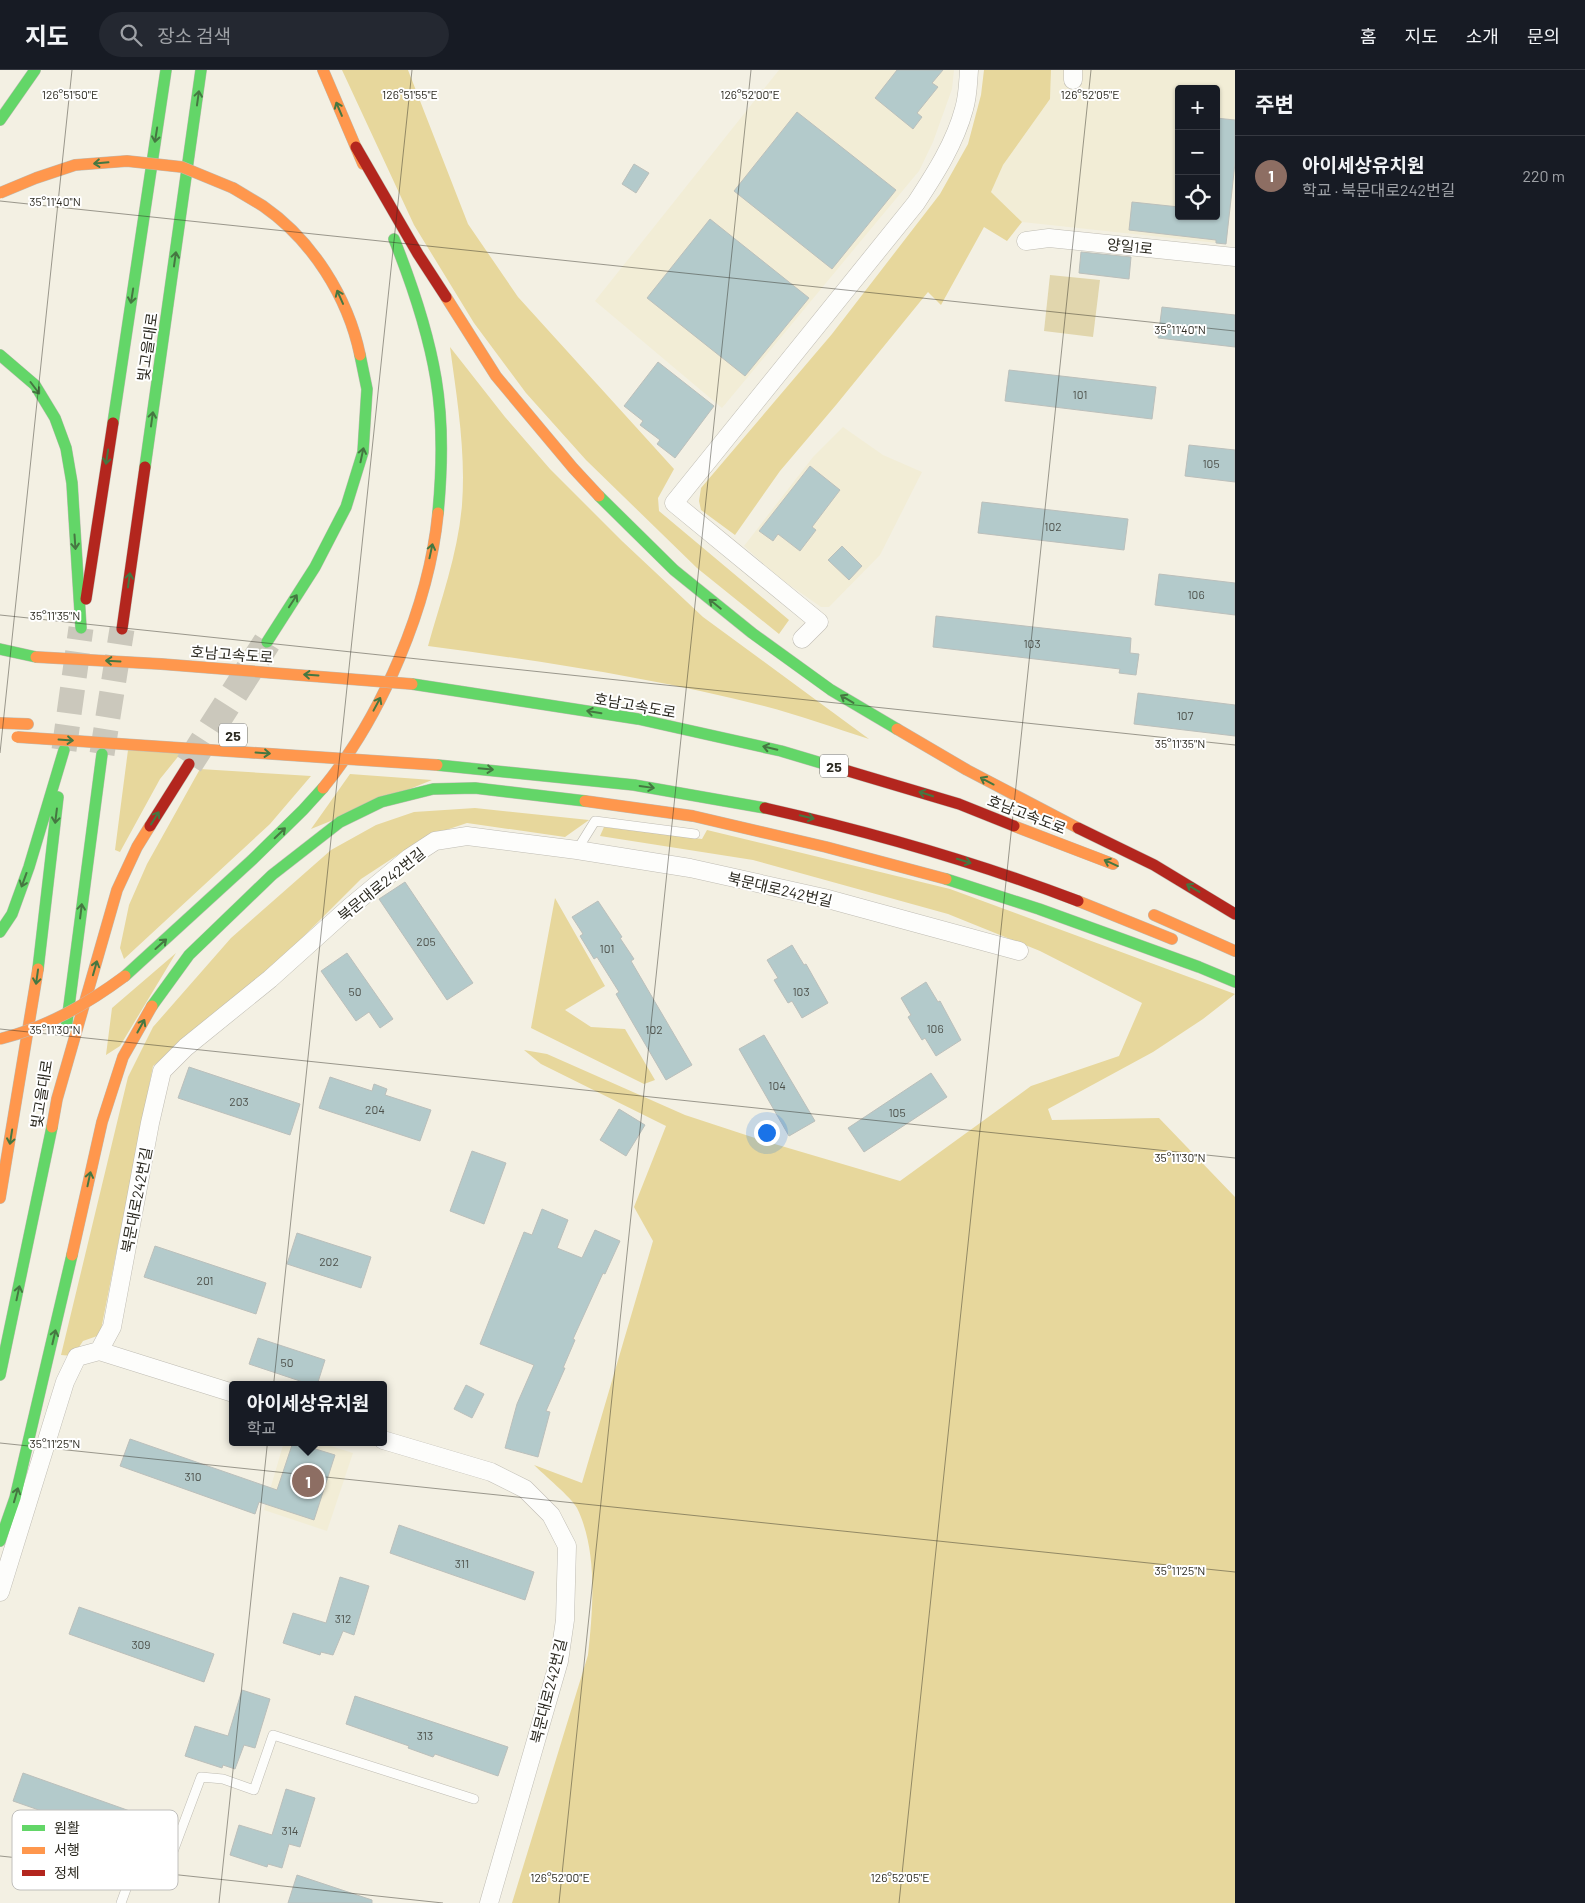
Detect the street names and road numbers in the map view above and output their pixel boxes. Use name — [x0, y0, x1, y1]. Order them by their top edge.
street label: 양일1로 — [1106, 235, 1154, 257]
street label: 빛고을대로 — [133, 312, 161, 382]
street label: 호남고속도로 — [190, 642, 274, 666]
street label: 호남고속도로 — [593, 689, 677, 721]
road number: 25 — [219, 724, 247, 746]
road number: 25 — [820, 754, 848, 778]
street label: 호남고속도로 — [985, 791, 1069, 837]
street label: 북문대로242번길 — [334, 843, 428, 925]
street label: 북문대로242번길 — [726, 868, 834, 910]
street label: 빛고을대로 — [27, 1059, 55, 1129]
street label: 북문대로242번길 — [117, 1146, 155, 1254]
street label: 북문대로242번길 — [526, 1637, 570, 1745]

